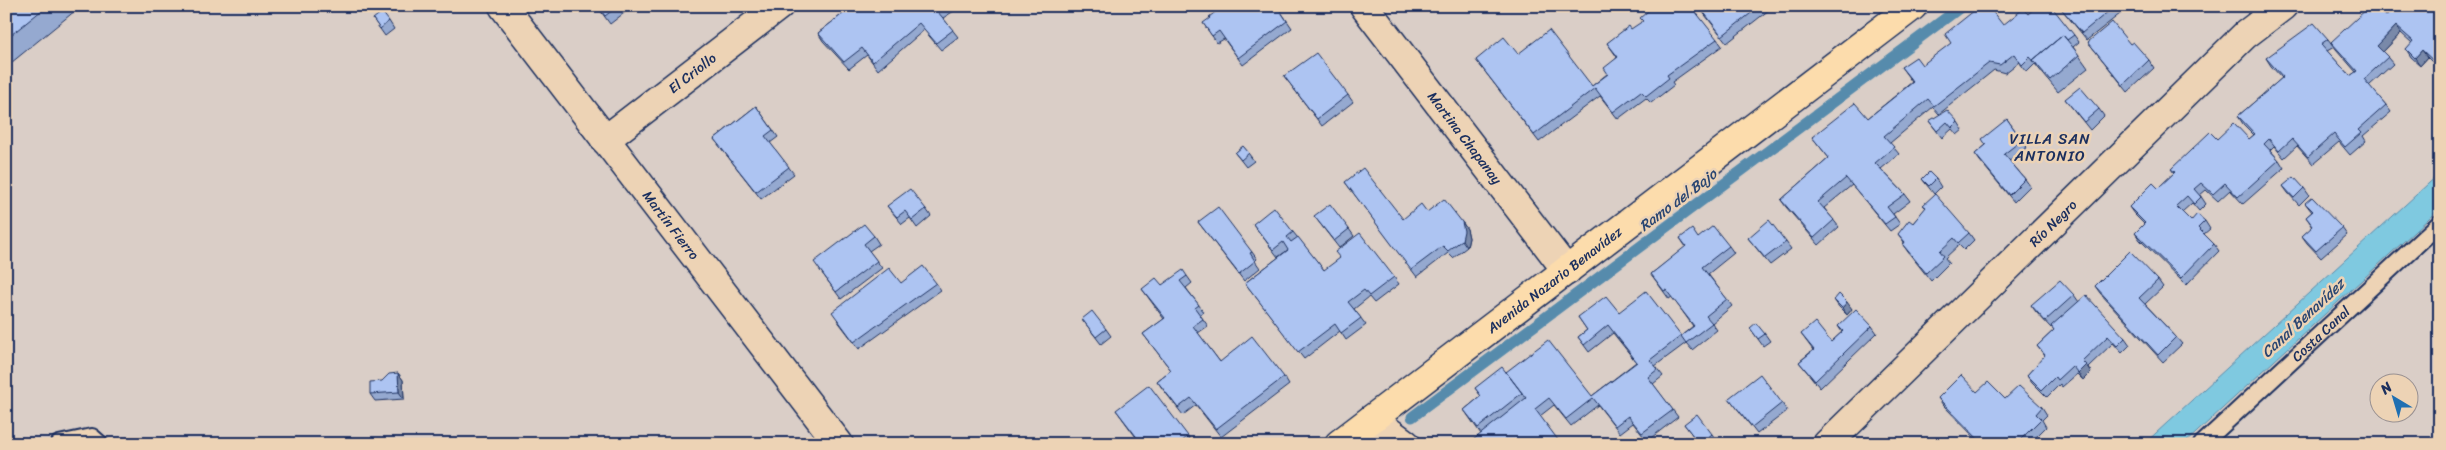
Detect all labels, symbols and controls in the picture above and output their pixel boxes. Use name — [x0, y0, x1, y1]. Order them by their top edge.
street label: El Criollo — [663, 46, 722, 100]
street label: Martina Chapanay — [1421, 86, 1509, 191]
district label: VILLA SAN ANTONIO — [2009, 126, 2091, 169]
water label: Ramo del Bajo — [1633, 161, 1724, 238]
street label: Martín Fierro — [636, 185, 706, 266]
street label: Río Negro — [2023, 193, 2083, 253]
street label: Avenida Nazario Benavídez — [1481, 220, 1628, 341]
water label: Canal Benavídez — [2255, 271, 2352, 364]
street label: Costa Canal — [2286, 299, 2357, 368]
north arrow — [2368, 372, 2418, 422]
text: N — [2374, 375, 2398, 402]

